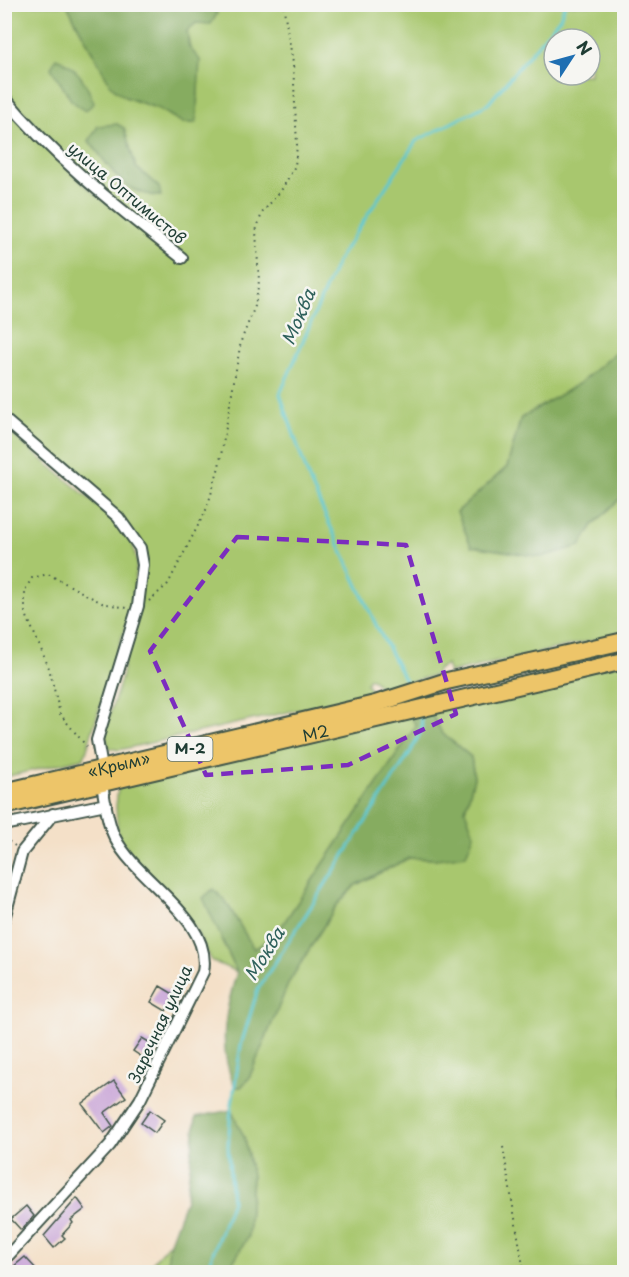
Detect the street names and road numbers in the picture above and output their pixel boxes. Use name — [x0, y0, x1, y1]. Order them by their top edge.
street label: улица Оптимистов — [63, 135, 192, 249]
street label: М2 — [300, 717, 331, 747]
road number: М-2 — [168, 737, 213, 761]
street label: «Крым» — [85, 745, 152, 783]
street label: Заречная улица — [121, 961, 197, 1086]

